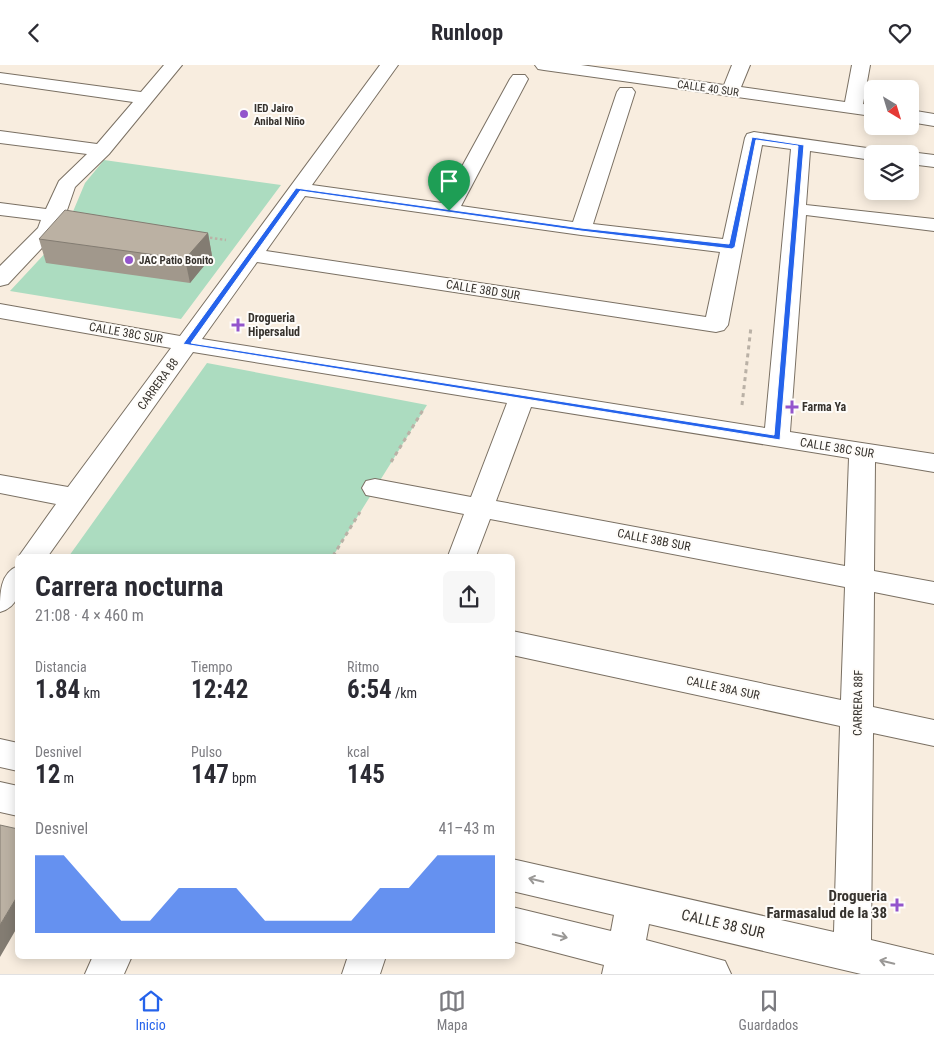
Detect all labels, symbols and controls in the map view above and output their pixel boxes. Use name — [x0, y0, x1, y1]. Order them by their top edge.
icon: back — [20, 19, 48, 47]
icon: heart — [886, 19, 914, 47]
text: Runloop — [431, 20, 503, 45]
street label: CALLE 40 SUR — [676, 78, 740, 99]
north arrow — [864, 80, 919, 135]
map controls — [864, 80, 919, 200]
place label: IED Jairo Anibal Niño — [254, 102, 305, 128]
marker: IED Jairo Anibal Niño — [238, 108, 250, 120]
button: layers — [864, 145, 919, 200]
pin — [428, 160, 470, 211]
icon: arrive — [435, 167, 463, 195]
marker: JAC Patio Bonito — [123, 254, 135, 266]
place label: JAC Patio Bonito — [139, 254, 214, 267]
street label: CALLE 38D SUR — [445, 277, 522, 303]
place label: Drogueria Hipersalud — [248, 311, 300, 339]
marker: Drogueria Hipersalud — [232, 319, 244, 331]
street label: CALLE 38C SUR — [88, 320, 165, 346]
street label: CARRERA 88 — [135, 355, 181, 413]
place label: Farma Ya — [802, 400, 847, 414]
marker: Farma Ya — [786, 401, 798, 413]
street label: CALLE 38C SUR — [799, 435, 876, 461]
street label: CALLE 38B SUR — [616, 526, 692, 554]
text: Carrera nocturna — [35, 570, 224, 603]
button: share — [443, 571, 495, 623]
text: 21:08 · 4 × 460 m — [35, 606, 144, 625]
text: Distancia — [35, 659, 87, 675]
text: Tiempo — [191, 659, 233, 675]
text: Ritmo — [347, 659, 379, 675]
street label: CARRERA 88F — [850, 670, 866, 736]
street label: CALLE 38A SUR — [685, 673, 762, 703]
text: 1.84 — [35, 675, 80, 704]
text: 12:42 — [191, 675, 248, 704]
text: 6:54 — [347, 675, 392, 704]
text: km — [80, 685, 100, 701]
text: /km — [392, 685, 417, 701]
text: Desnivel — [35, 744, 82, 760]
text: Pulso — [191, 744, 222, 760]
text: kcal — [347, 744, 370, 760]
text: 12 — [35, 760, 60, 789]
text: 147 — [191, 760, 229, 789]
text: 145 — [347, 760, 385, 789]
text: m — [60, 770, 74, 786]
text: bpm — [229, 770, 256, 786]
text: Desnivel — [35, 819, 88, 838]
text: 41–43 m — [439, 819, 495, 838]
one-way arrow — [528, 875, 544, 884]
place label: Drogueria Farmasalud de la 38 — [766, 887, 887, 922]
marker: Drogueria Farmasalud de la 38 — [891, 899, 903, 911]
street label: CALLE 38 SUR — [680, 906, 766, 942]
one-way arrow — [551, 932, 567, 941]
one-way arrow — [879, 957, 895, 966]
tab: Inicio — [136, 987, 166, 1033]
tab: Mapa — [437, 987, 468, 1033]
tab: Guardados — [739, 987, 799, 1033]

